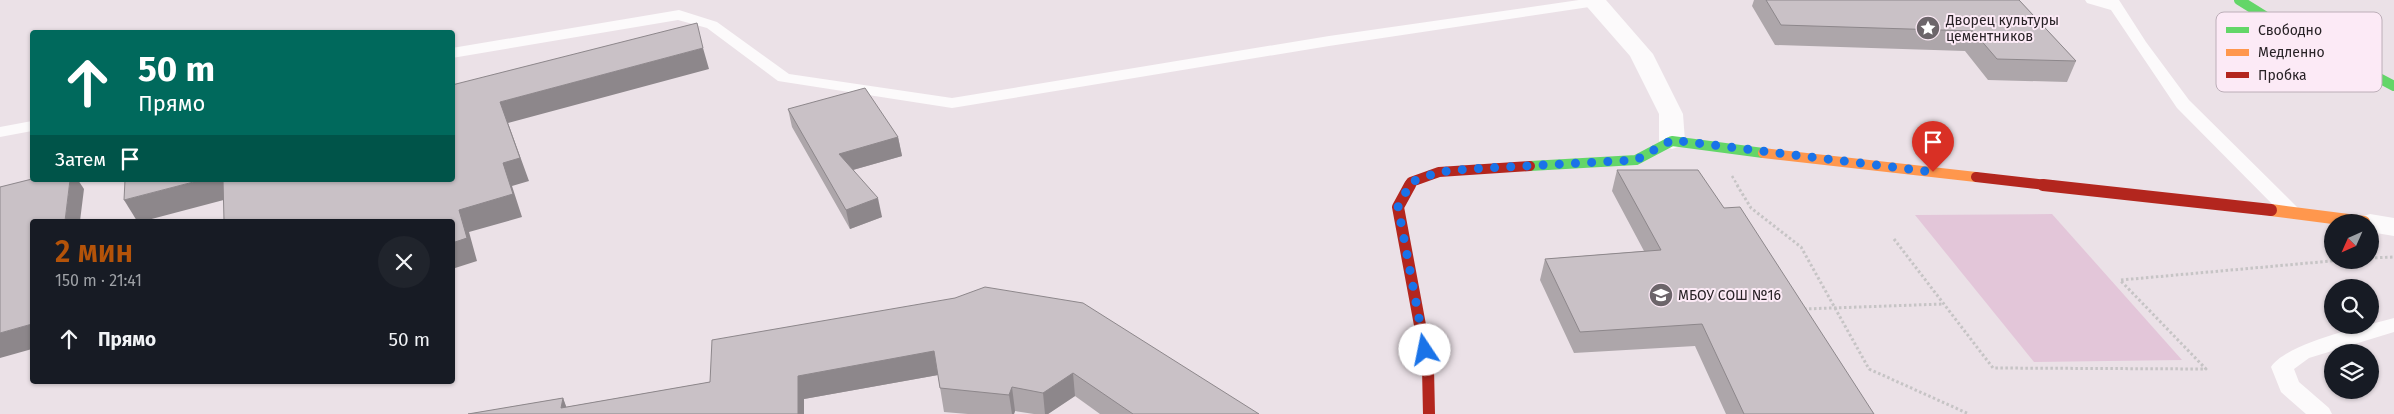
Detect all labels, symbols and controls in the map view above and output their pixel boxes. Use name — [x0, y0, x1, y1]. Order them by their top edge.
place label: Дворец культуры цементников — [1945, 12, 2059, 45]
legend — [2216, 12, 2382, 92]
place icon: Дворец культуры цементников — [1915, 15, 1941, 41]
text: Свободно — [2258, 22, 2322, 39]
text: Медленно — [2258, 44, 2325, 61]
text: 50 m — [138, 48, 215, 90]
icon: ahead — [55, 50, 120, 115]
text: Пробка — [2258, 67, 2307, 84]
text: Прямо — [138, 90, 205, 117]
pin — [1912, 121, 1954, 172]
icon: arrive — [1919, 128, 1947, 156]
icon: arrive — [116, 145, 144, 173]
text: Затем — [55, 148, 106, 171]
north arrow — [2324, 214, 2379, 269]
map controls — [2324, 214, 2379, 399]
text: 2 мин — [55, 234, 133, 270]
button: close — [378, 236, 430, 288]
text: 150 m · 21:41 — [55, 271, 142, 290]
button: search — [2324, 279, 2379, 334]
school or university icon: МБОУ СОШ №16 — [1648, 282, 1674, 308]
place label: МБОУ СОШ №16 — [1678, 287, 1781, 304]
position arrow — [1398, 323, 1450, 375]
icon: ahead — [55, 325, 83, 353]
text: Прямо — [98, 328, 156, 351]
text: 50 m — [389, 328, 430, 351]
button: layers — [2324, 344, 2379, 399]

